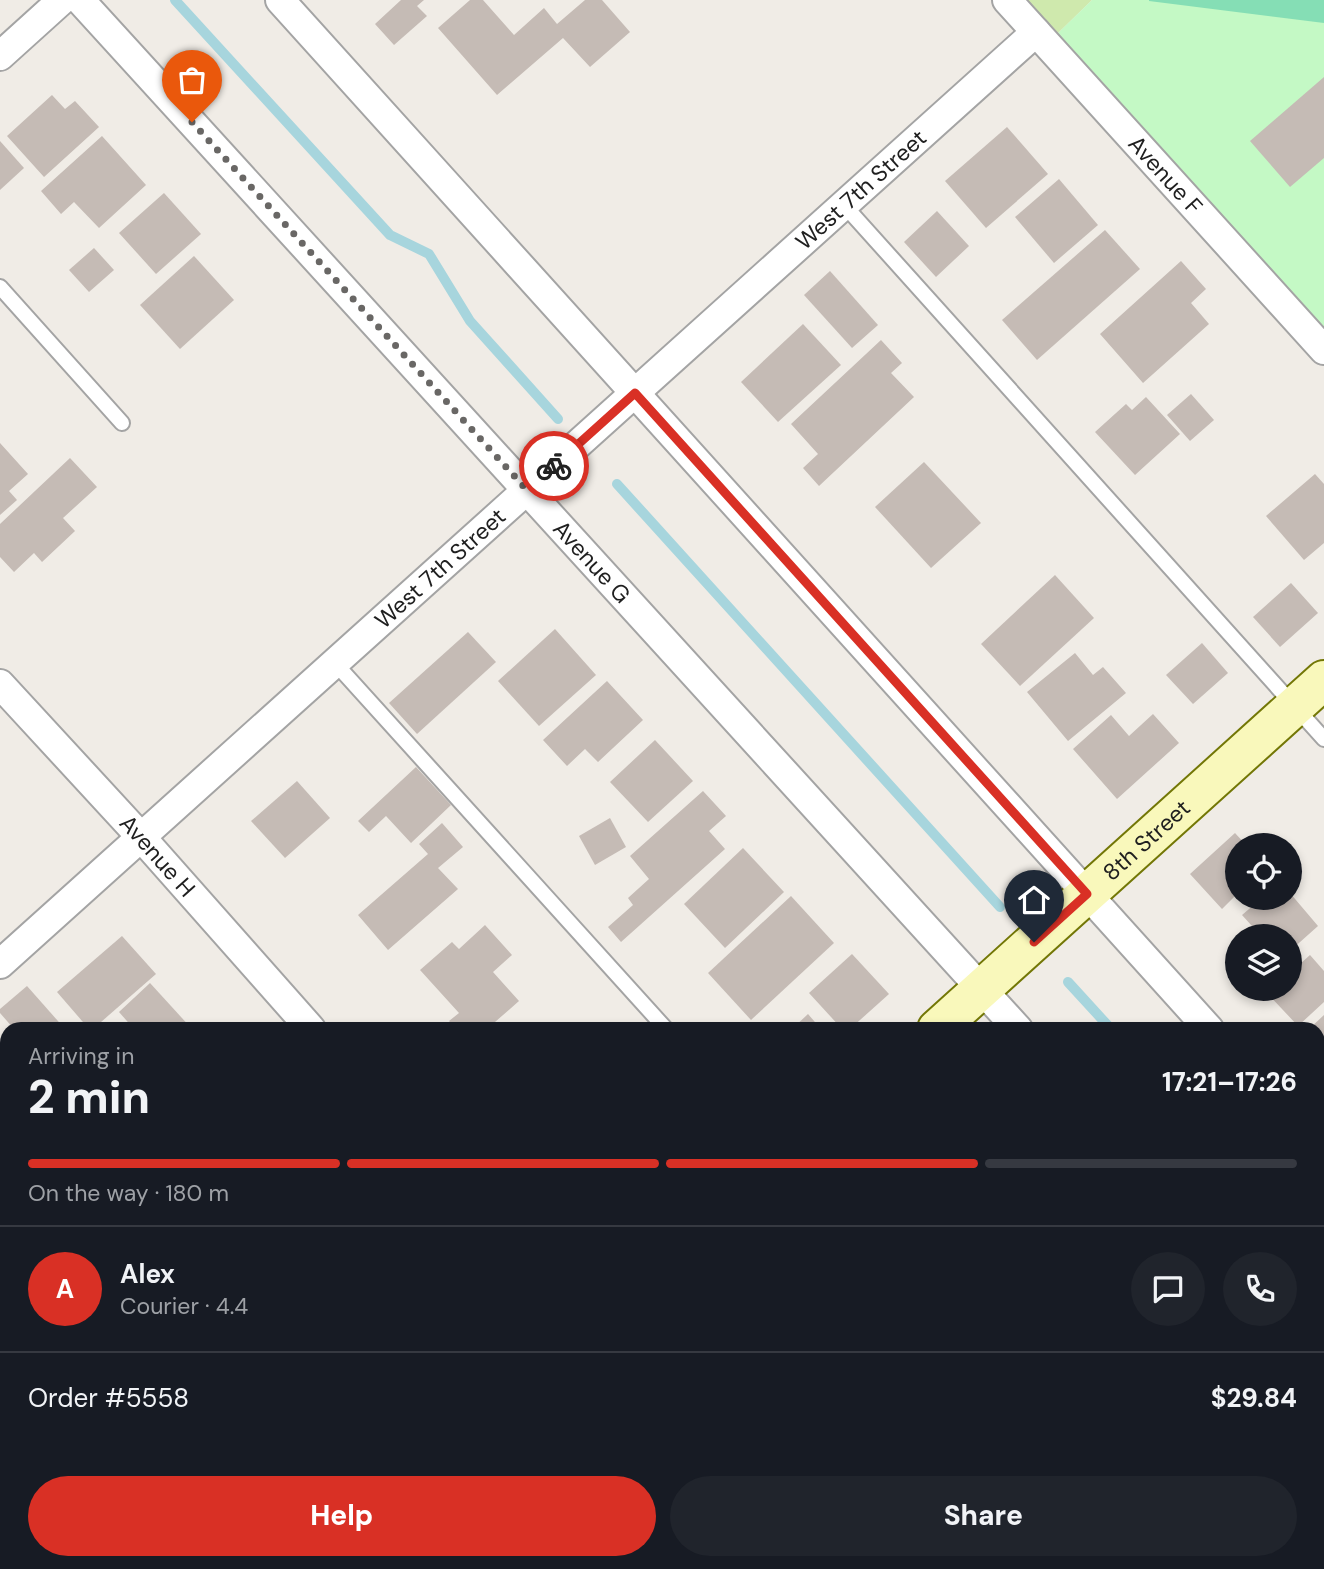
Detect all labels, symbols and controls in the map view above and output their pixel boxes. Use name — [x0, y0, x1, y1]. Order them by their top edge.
pin — [162, 50, 222, 122]
icon: bag — [173, 61, 211, 99]
street label: West 7th Street — [789, 123, 933, 256]
street label: Avenue F — [1122, 129, 1209, 221]
courier — [519, 431, 589, 501]
icon: bike — [535, 447, 573, 485]
street label: West 7th Street — [368, 501, 512, 635]
street label: Avenue G — [547, 514, 637, 609]
street label: 8th Street — [1096, 793, 1196, 887]
street label: Avenue H — [113, 808, 202, 903]
map controls — [1225, 833, 1302, 1001]
button: locate — [1225, 833, 1302, 910]
pin — [1004, 870, 1064, 942]
icon: home — [1015, 881, 1053, 919]
button: layers — [1225, 924, 1302, 1001]
text: Arriving in — [28, 1041, 134, 1071]
text: 17:21–17:26 — [1162, 1065, 1297, 1099]
text: 2 min — [28, 1067, 150, 1127]
text: On the way · 180 m — [28, 1178, 229, 1208]
button: chat — [1131, 1252, 1205, 1326]
button: phone — [1223, 1252, 1297, 1326]
text: Alex — [120, 1257, 175, 1291]
text: A — [56, 1272, 74, 1306]
text: Courier · 4.4 — [120, 1291, 248, 1321]
text: Order #5558 — [28, 1381, 189, 1415]
text: $29.84 — [1211, 1381, 1297, 1415]
button: Help — [28, 1476, 656, 1556]
button: Share — [670, 1476, 1297, 1556]

